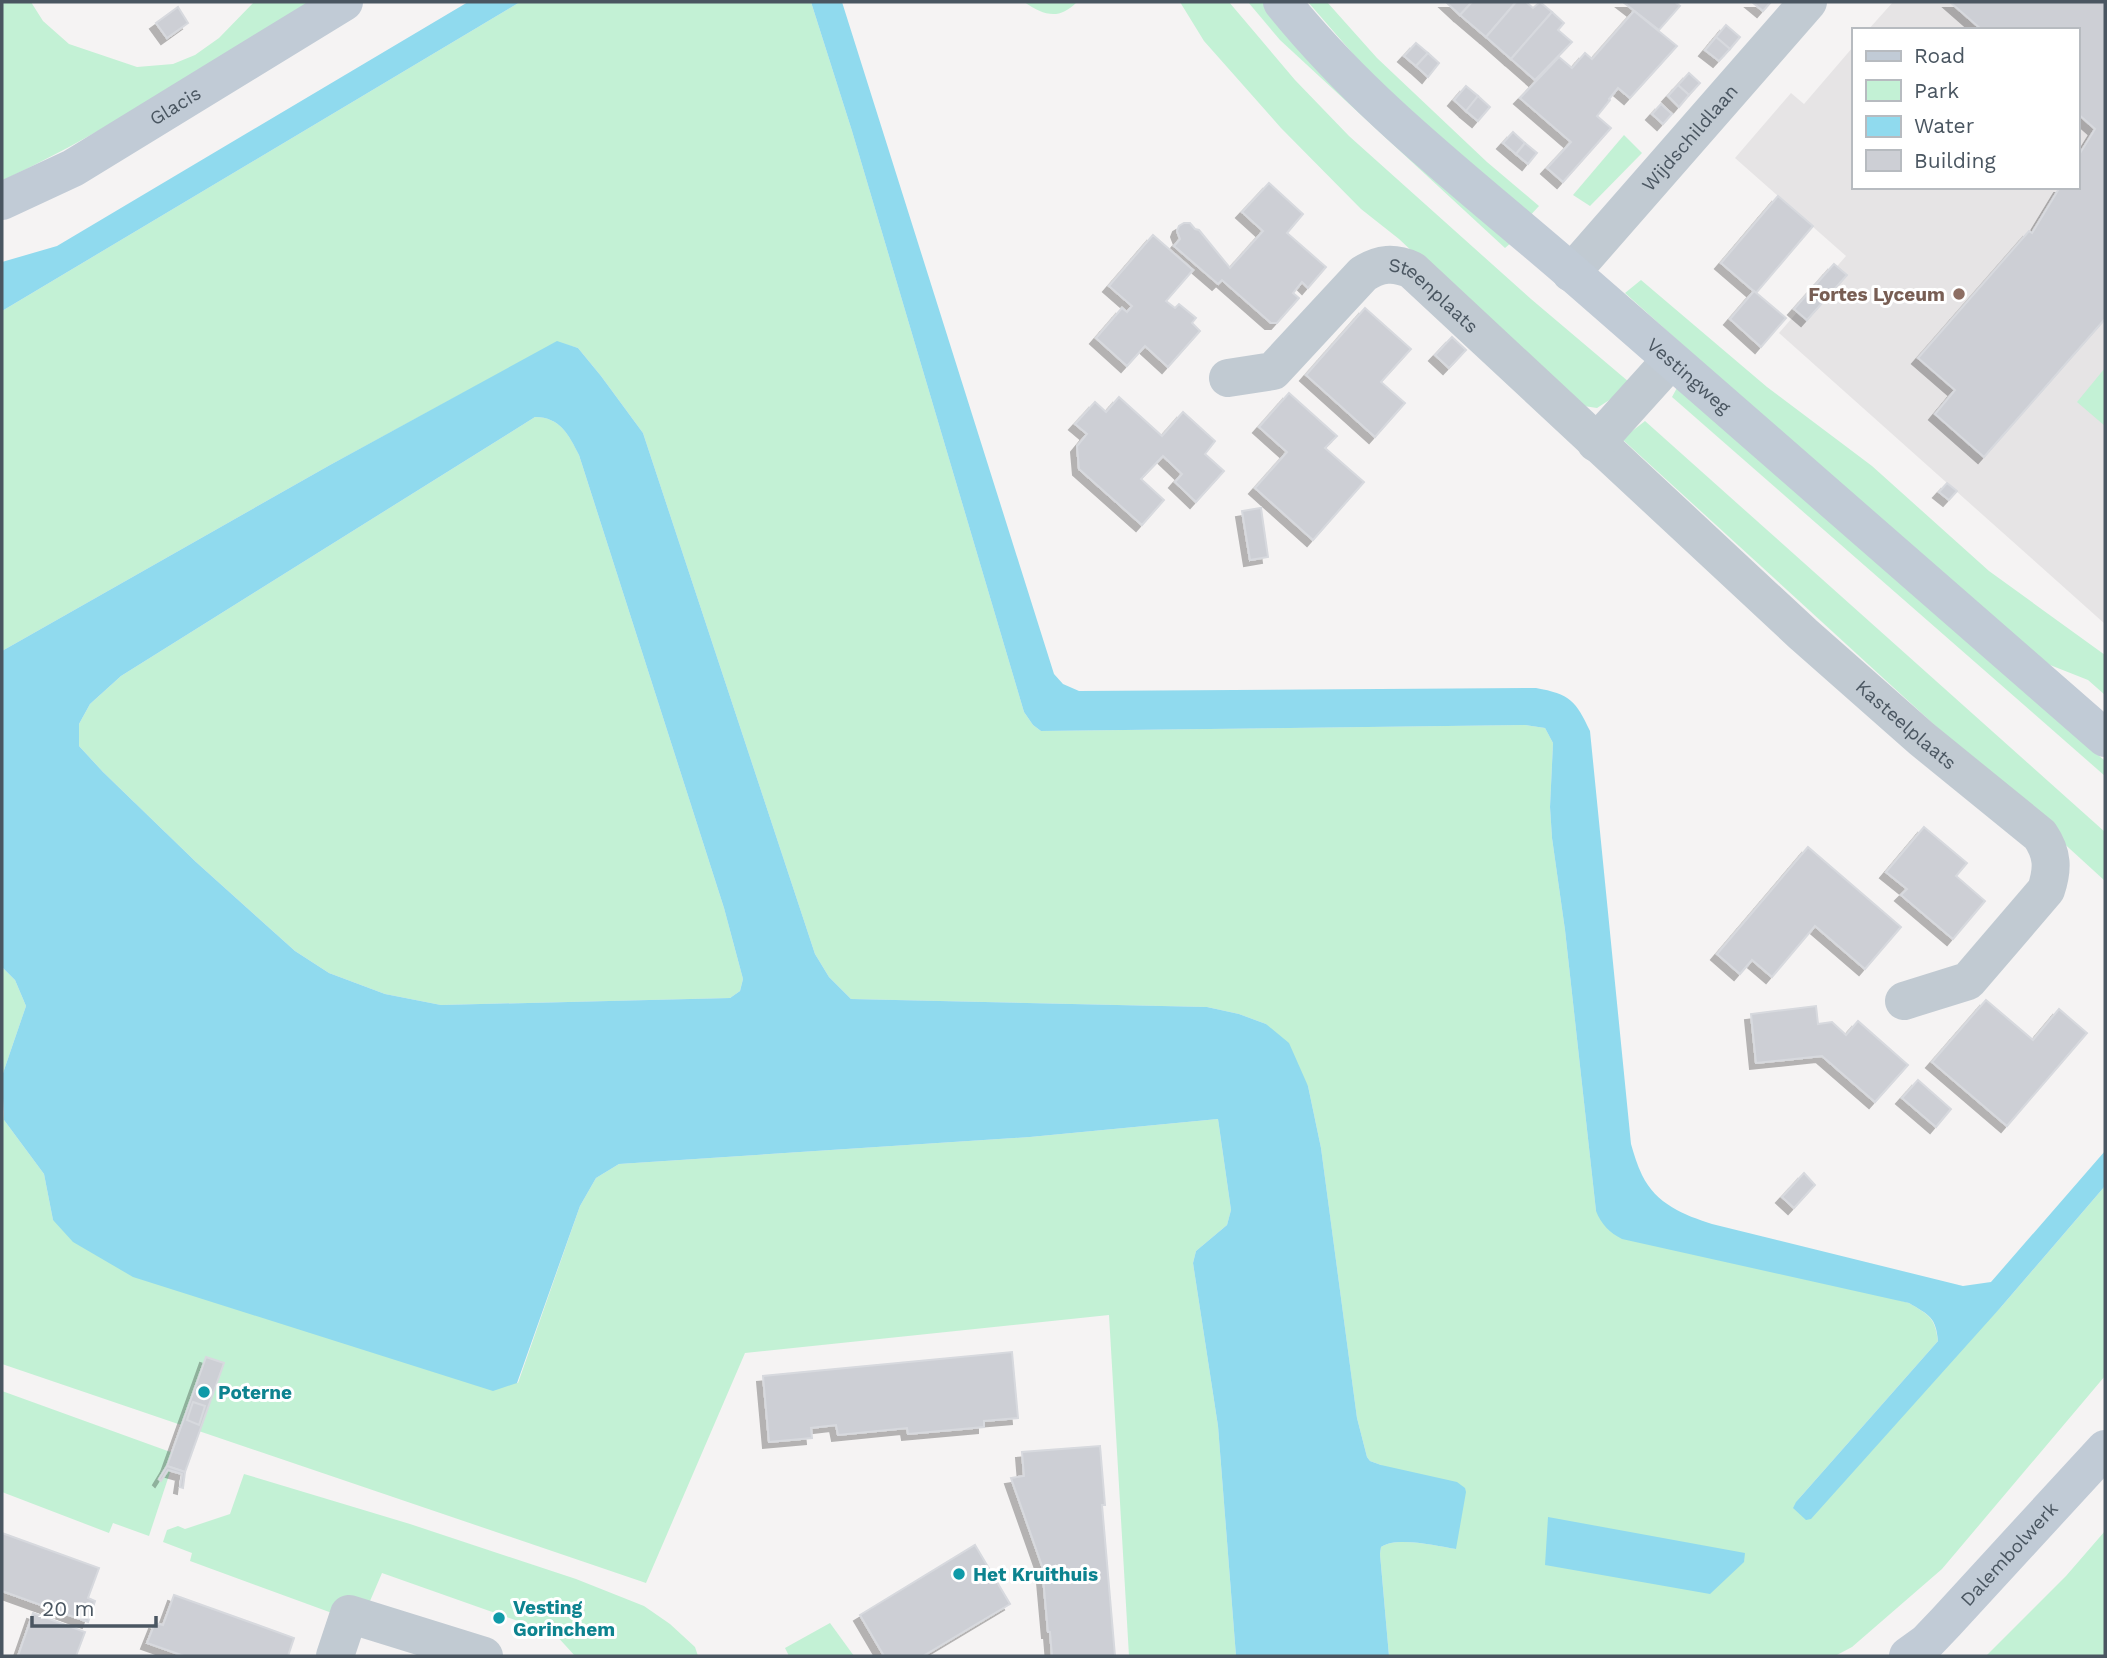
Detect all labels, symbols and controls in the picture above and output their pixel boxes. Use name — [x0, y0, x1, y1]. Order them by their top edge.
legend — [1852, 28, 2079, 189]
text: Road — [1914, 43, 1965, 68]
text: Park — [1914, 78, 1959, 103]
street label: Wijdschildlaan — [1637, 80, 1743, 196]
street label: Glacis — [145, 81, 205, 130]
text: Water — [1914, 113, 1975, 138]
text: Building — [1914, 148, 1996, 173]
street label: Steenplaats — [1387, 253, 1483, 338]
place label: Fortes Lyceum — [1808, 283, 1945, 306]
marker: Fortes Lyceum — [1951, 286, 1967, 302]
street label: Vestingweg — [1642, 333, 1736, 419]
street label: Kasteelplaats — [1851, 675, 1961, 774]
place label: Poterne — [218, 1381, 292, 1404]
marker: Poterne — [196, 1384, 212, 1400]
street label: Dalembolwerk — [1956, 1497, 2063, 1611]
place label: Het Kruithuis — [973, 1563, 1098, 1586]
marker: Het Kruithuis — [951, 1566, 967, 1582]
scale bar — [32, 1584, 156, 1628]
text: 20 m — [42, 1596, 94, 1621]
place label: Vesting Gorinchem — [513, 1596, 615, 1641]
marker: Vesting Gorinchem — [491, 1610, 507, 1626]

